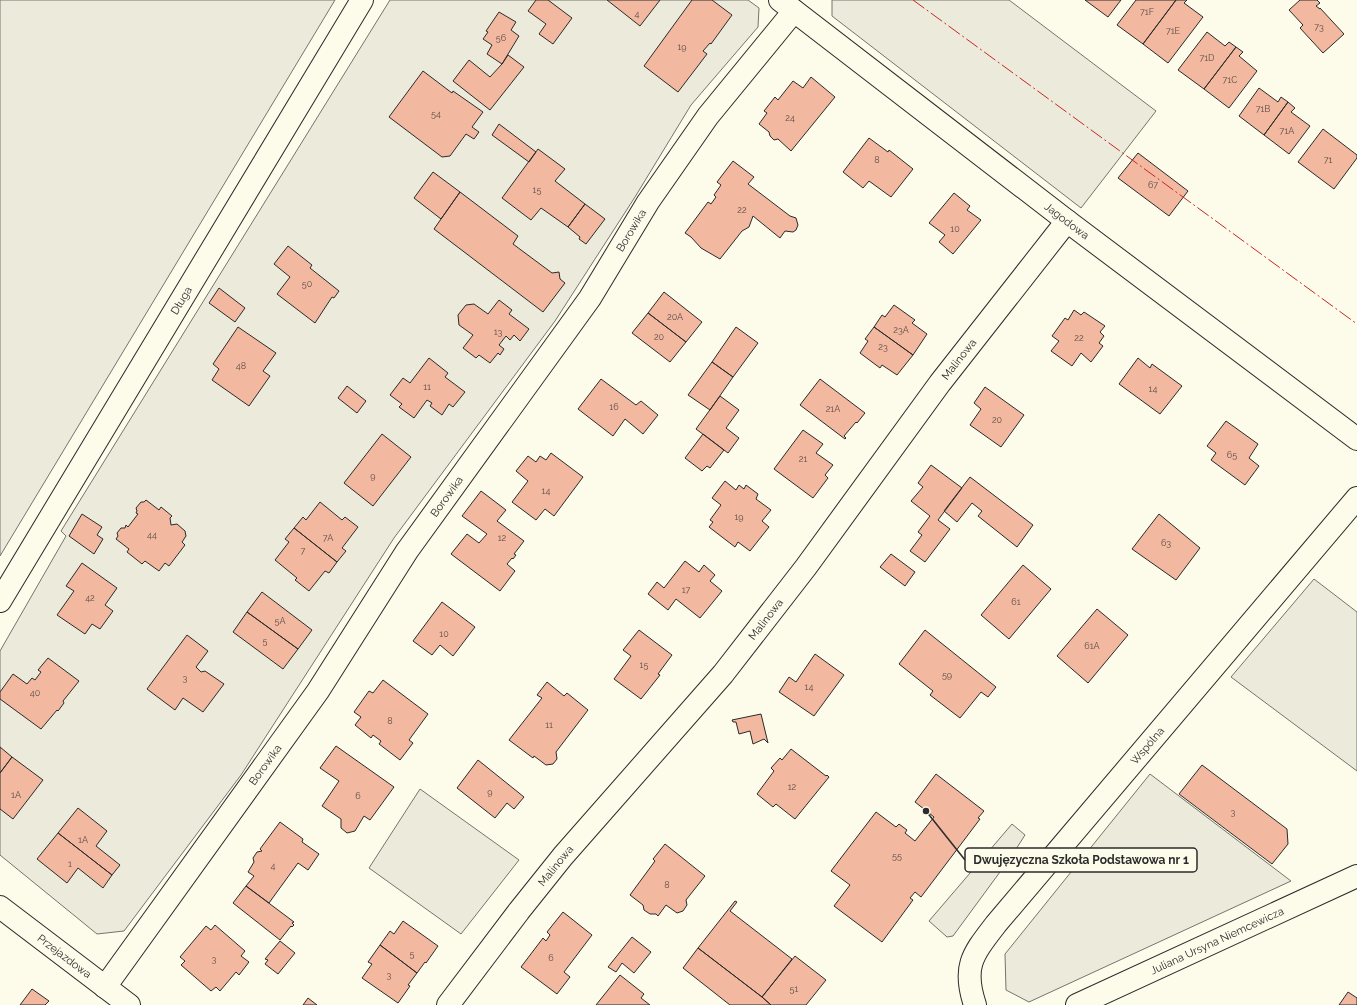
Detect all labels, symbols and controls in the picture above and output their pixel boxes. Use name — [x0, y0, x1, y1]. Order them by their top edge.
house number: 71F — [1140, 7, 1154, 17]
house number: 4 — [635, 9, 640, 19]
house number: 73 — [1314, 22, 1324, 32]
house number: 71E — [1166, 26, 1181, 36]
house number: 56 — [496, 33, 507, 43]
house number: 19 — [677, 42, 687, 52]
house number: 71D — [1199, 53, 1215, 63]
house number: 71C — [1223, 75, 1237, 85]
house number: 71B — [1256, 104, 1270, 114]
house number: 54 — [431, 109, 441, 119]
house number: 24 — [785, 113, 795, 123]
house number: 71A — [1280, 126, 1294, 136]
house number: 8 — [874, 155, 880, 165]
house number: 71 — [1324, 155, 1332, 165]
house number: 67 — [1148, 180, 1158, 190]
house number: 15 — [533, 185, 541, 195]
street label: Jagodowa — [1042, 200, 1091, 242]
house number: 22 — [737, 205, 747, 215]
street label: Borowika — [614, 207, 649, 254]
house number: 10 — [950, 224, 960, 234]
house number: 50 — [302, 279, 313, 289]
street label: Długa — [168, 284, 195, 317]
house number: 20A — [667, 312, 683, 322]
house number: 23A — [893, 325, 909, 335]
house number: 13 — [494, 327, 503, 337]
house number: 20 — [654, 332, 665, 342]
house number: 22 — [1074, 333, 1084, 343]
street label: Malinowa — [939, 336, 979, 383]
house number: 23 — [878, 342, 888, 352]
house number: 48 — [236, 361, 246, 371]
house number: 11 — [423, 382, 431, 392]
house number: 14 — [1149, 384, 1157, 394]
house number: 16 — [609, 402, 619, 412]
house number: 21A — [826, 404, 840, 414]
house number: 20 — [992, 415, 1003, 425]
house number: 65 — [1227, 450, 1237, 460]
house number: 21 — [799, 454, 807, 464]
house number: 9 — [370, 471, 376, 481]
street label: Borowika — [428, 474, 466, 520]
house number: 14 — [542, 486, 550, 496]
house number: 19 — [734, 512, 744, 522]
house number: 44 — [147, 530, 157, 540]
house number: 7A — [323, 533, 333, 543]
house number: 12 — [498, 533, 507, 543]
house number: 63 — [1161, 538, 1171, 548]
house number: 7 — [301, 546, 306, 556]
house number: 17 — [682, 585, 690, 595]
house number: 42 — [85, 593, 95, 603]
street label: Malinowa — [746, 596, 786, 643]
house number: 61 — [1011, 597, 1021, 607]
house number: 5A — [275, 616, 286, 626]
house number: 10 — [439, 629, 449, 639]
house number: 5 — [263, 636, 268, 646]
house number: 61A — [1084, 641, 1100, 651]
house number: 15 — [640, 660, 648, 670]
house number: 59 — [942, 670, 952, 680]
house number: 3 — [183, 673, 188, 683]
house number: 14 — [805, 682, 813, 692]
house number: 40 — [30, 688, 41, 698]
house number: 8 — [387, 716, 393, 726]
house number: 11 — [545, 720, 553, 730]
street label: Wspólna — [1128, 725, 1167, 767]
street label: Borowika — [246, 742, 284, 788]
house number: 12 — [788, 782, 797, 792]
house number: 9 — [487, 787, 493, 797]
house number: 1A — [11, 790, 21, 800]
house number: 6 — [355, 791, 361, 801]
house number: 3 — [1231, 807, 1236, 817]
house number: 1A — [78, 835, 88, 845]
street label: Malinowa — [535, 843, 576, 889]
callout: Dwujęzyczna Szkoła Podstawowa nr 1 — [965, 848, 1197, 872]
house number: 55 — [892, 851, 902, 861]
text: Dwujęzyczna Szkoła Podstawowa nr 1 — [973, 853, 1189, 867]
house number: 1 — [68, 859, 72, 869]
house number: 4 — [271, 861, 276, 871]
house number: 8 — [664, 880, 670, 890]
street label: Juliana Ursyna Niemcewicza — [1148, 905, 1286, 977]
street label: Przejazdowa — [35, 932, 94, 981]
house number: 5 — [410, 949, 415, 959]
house number: 6 — [548, 953, 554, 963]
house number: 3 — [212, 954, 217, 964]
house number: 3 — [387, 970, 392, 980]
house number: 51 — [790, 984, 799, 994]

